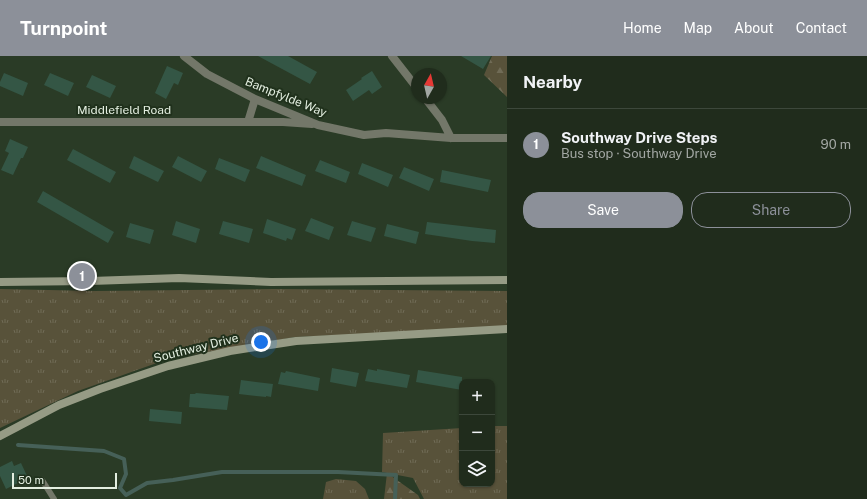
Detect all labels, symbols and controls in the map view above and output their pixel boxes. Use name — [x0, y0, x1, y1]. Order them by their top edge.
text: Turnpoint — [20, 17, 107, 39]
text: Home — [623, 20, 662, 36]
text: Map — [684, 20, 712, 36]
text: About — [734, 20, 774, 36]
text: Contact — [796, 20, 847, 36]
north arrow — [411, 68, 447, 104]
text: Nearby — [523, 72, 582, 92]
street label: Bampfylde Way — [243, 74, 329, 120]
street label: Middlefield Road — [77, 103, 171, 117]
text: Southway Drive Steps — [561, 129, 718, 146]
text: 1 — [533, 137, 539, 152]
text: 90 m — [821, 137, 851, 152]
text: Bus stop · Southway Drive — [561, 146, 717, 161]
button: Save — [523, 192, 683, 228]
button: Share — [691, 192, 851, 228]
pin: 1 — [69, 261, 95, 291]
street label: Southway Drive — [152, 331, 240, 365]
your location — [251, 332, 271, 352]
map controls — [459, 379, 495, 487]
button: + — [459, 379, 495, 415]
button: − — [459, 415, 495, 451]
button: layers — [459, 451, 495, 487]
scale bar — [12, 471, 117, 490]
text: 50 m — [18, 474, 44, 486]

